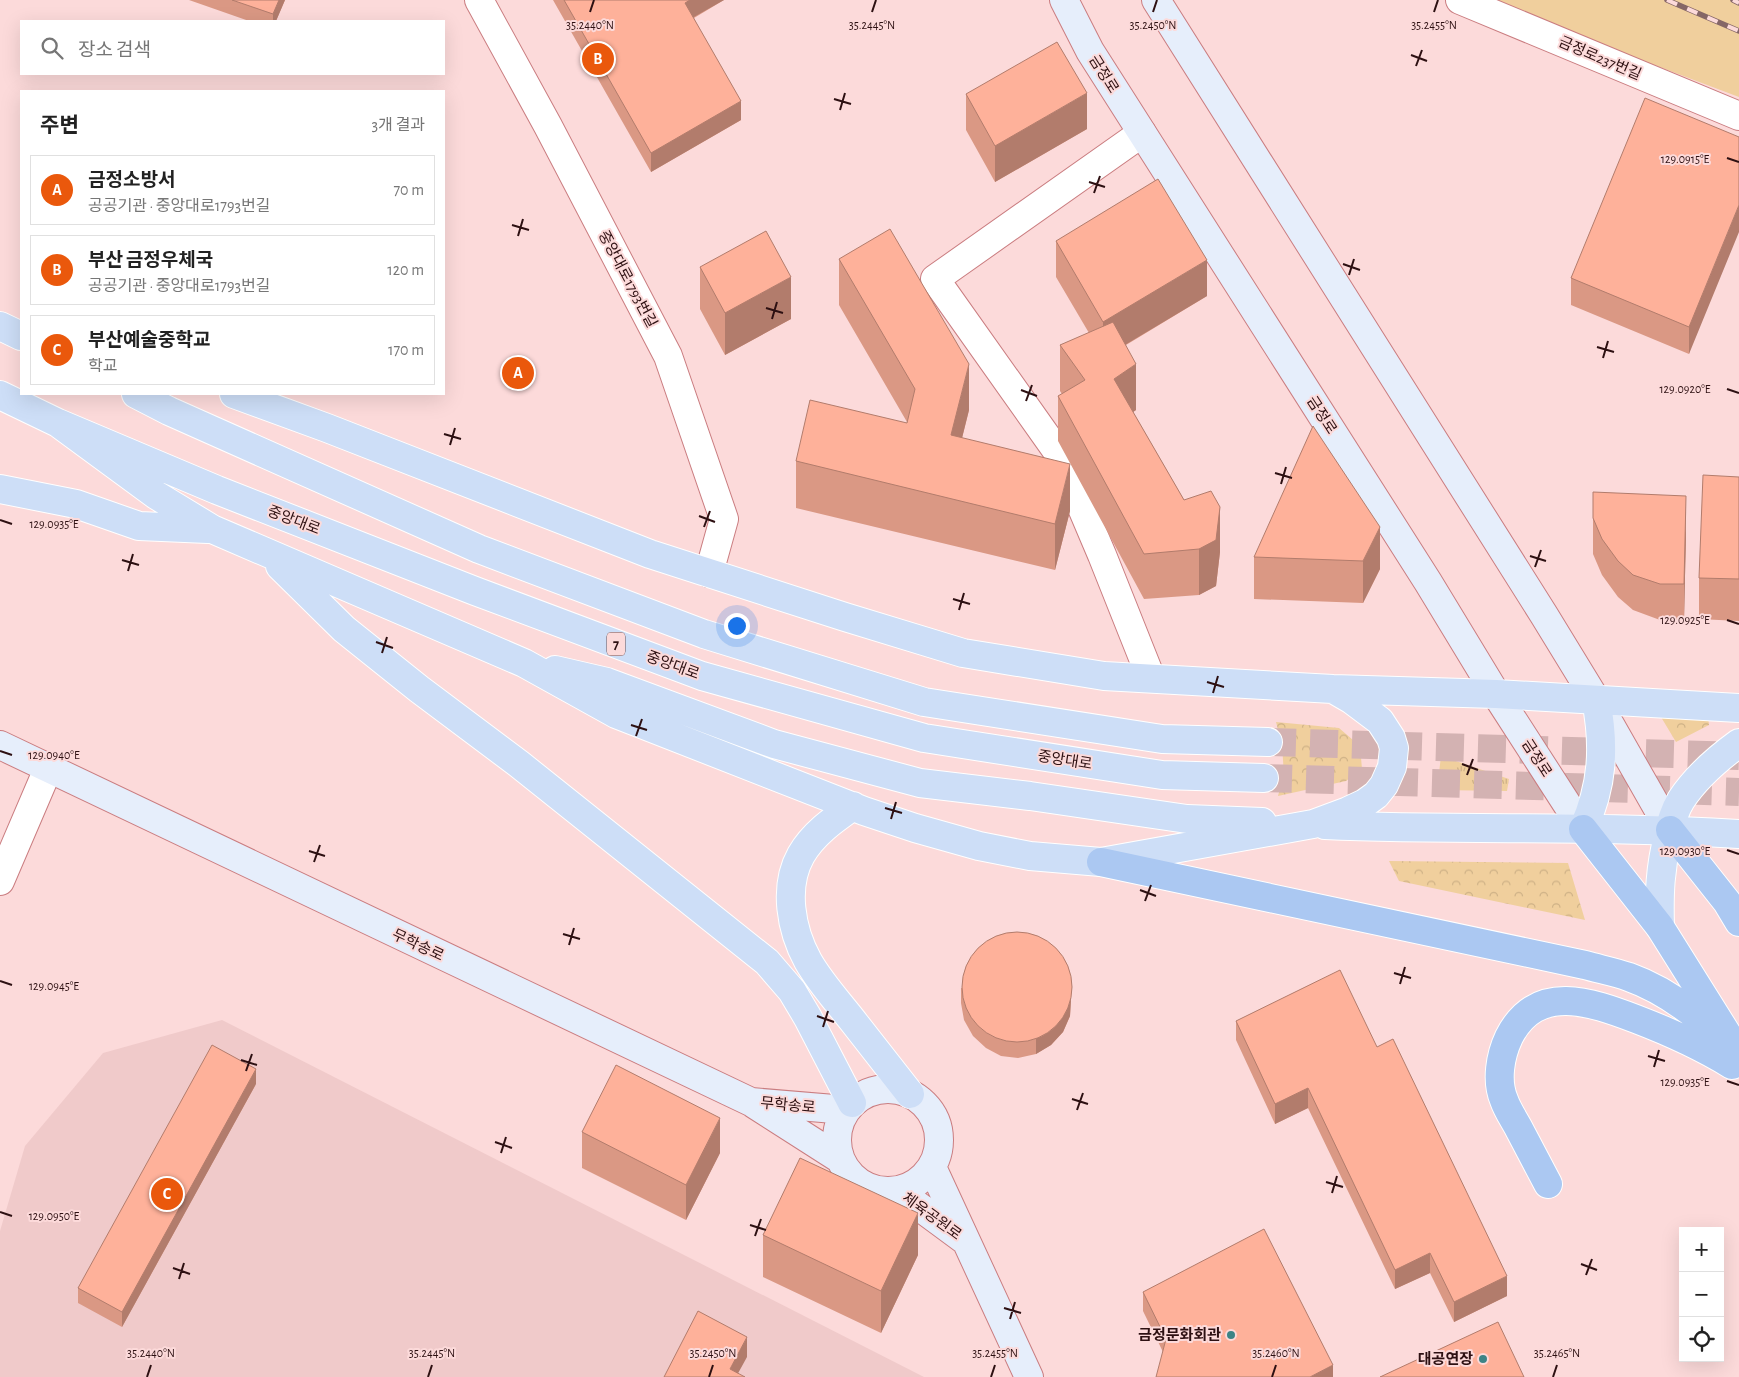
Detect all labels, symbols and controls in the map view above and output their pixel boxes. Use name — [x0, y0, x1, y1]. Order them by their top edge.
text: 35.2440°N — [566, 19, 614, 31]
text: 35.2445°N — [849, 19, 895, 31]
text: 35.2450°N — [1129, 19, 1177, 31]
text: 35.2455°N — [1411, 19, 1457, 31]
search box — [20, 20, 445, 75]
street label: 금정로237번길 — [1556, 33, 1644, 83]
icon: search — [38, 34, 66, 62]
pin: B — [582, 40, 614, 78]
text: 장소 검색 — [78, 41, 151, 60]
street label: 금정로 — [1086, 52, 1122, 96]
text: 주변 — [40, 115, 79, 136]
text: 3개 결과 — [372, 117, 425, 133]
text: 129.0915°E — [1661, 153, 1709, 165]
text: 금정소방서 — [88, 171, 175, 190]
text: A — [52, 182, 62, 198]
text: 70 m — [393, 182, 424, 198]
text: 공공기관 · 중앙대로1793번길 — [88, 198, 270, 214]
street label: 중앙대로1793번길 — [596, 228, 660, 330]
text: 부산 금정우체국 — [88, 251, 213, 270]
text: B — [52, 262, 62, 278]
text: 120 m — [387, 262, 424, 278]
text: 공공기관 · 중앙대로1793번길 — [88, 278, 270, 294]
text: 부산예술중학교 — [88, 331, 210, 350]
text: C — [53, 342, 61, 358]
text: 170 m — [388, 342, 424, 358]
pin: A — [502, 354, 534, 392]
text: 학교 — [88, 358, 117, 374]
text: 129.0920°E — [1659, 383, 1711, 395]
street label: 금정로 — [1304, 393, 1340, 437]
street label: 중앙대로 — [265, 503, 323, 537]
text: 129.0935°E — [29, 518, 79, 530]
your location — [724, 613, 750, 639]
text: 129.0925°E — [1660, 614, 1710, 626]
road number: 7 — [607, 633, 625, 656]
street label: 중앙대로 — [644, 648, 702, 682]
street label: 금정로 — [1519, 736, 1555, 780]
street label: 중앙대로 — [1036, 748, 1094, 772]
text: 129.0940°E — [28, 749, 80, 761]
text: 129.0930°E — [1660, 845, 1710, 857]
street label: 무학송로 — [390, 925, 447, 964]
text: 129.0945°E — [29, 980, 79, 992]
text: 129.0935°E — [1660, 1076, 1710, 1088]
street label: 무학송로 — [760, 1094, 816, 1115]
pin: C — [151, 1175, 183, 1213]
street label: 체육공원로 — [899, 1189, 965, 1243]
text: 129.0950°E — [29, 1210, 80, 1222]
map controls — [1679, 1227, 1724, 1362]
button: + — [1679, 1227, 1724, 1272]
button: − — [1679, 1272, 1724, 1317]
button: locate — [1679, 1317, 1724, 1362]
place label: 금정문화회관 — [1138, 1327, 1221, 1343]
marker: 금정문화회관 — [1225, 1329, 1237, 1341]
text: 35.2440°N — [127, 1347, 175, 1359]
text: 35.2445°N — [409, 1347, 455, 1359]
text: 35.2450°N — [689, 1347, 737, 1359]
text: 35.2455°N — [972, 1347, 1018, 1359]
text: 35.2460°N — [1252, 1347, 1300, 1359]
text: 35.2465°N — [1534, 1347, 1580, 1359]
place label: 대공연장 — [1418, 1351, 1473, 1367]
marker: 대공연장 — [1477, 1353, 1489, 1365]

